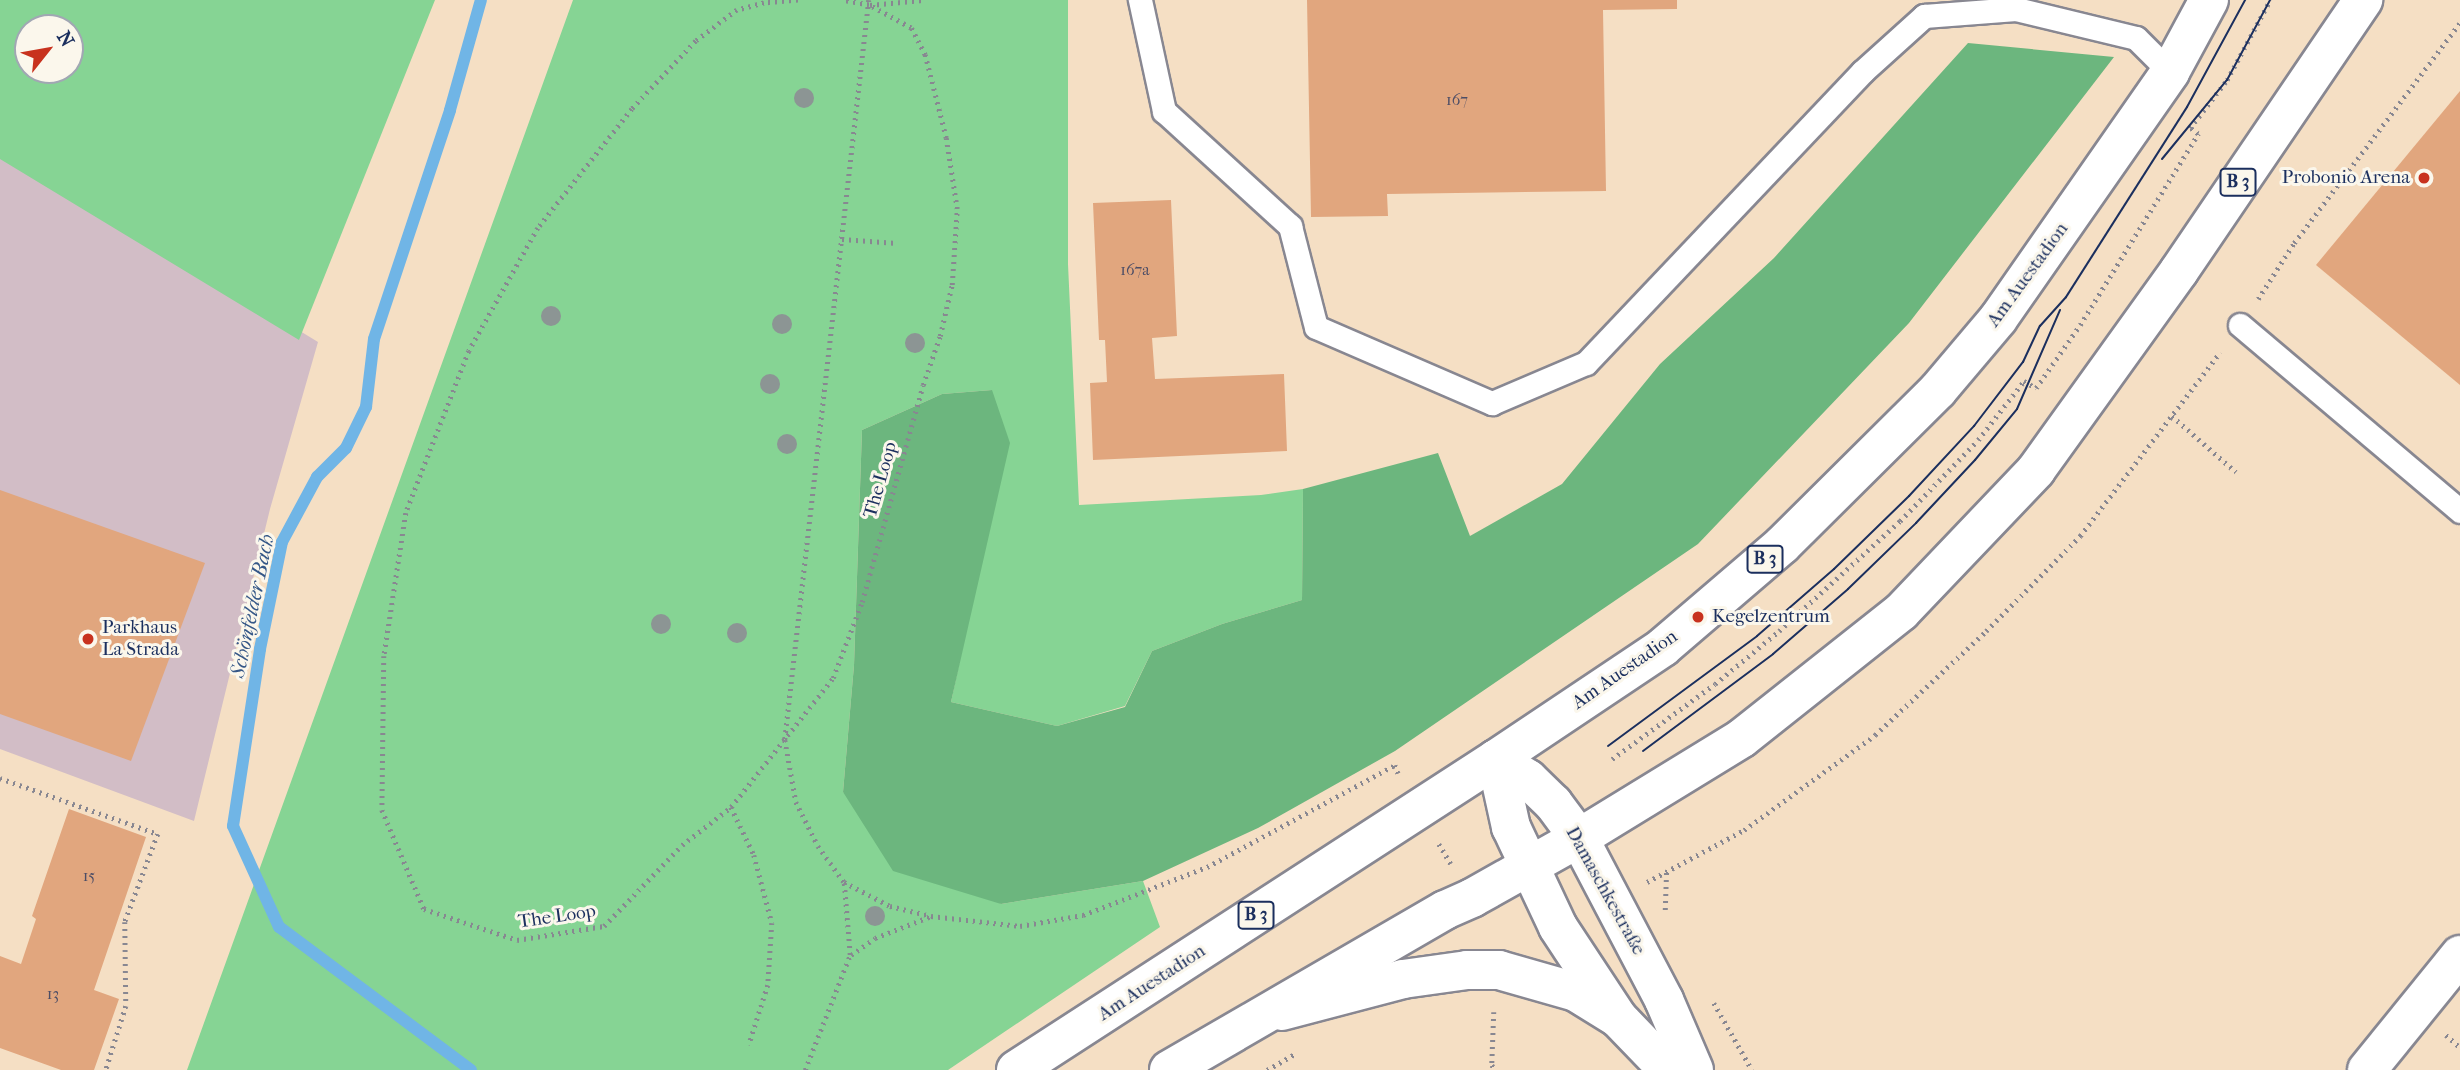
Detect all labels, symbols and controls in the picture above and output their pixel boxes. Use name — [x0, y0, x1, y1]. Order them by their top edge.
north arrow — [14, 14, 84, 84]
text: N — [52, 27, 78, 51]
house number: 167 — [1446, 90, 1468, 110]
place label: Probonio Arena — [2282, 167, 2410, 189]
road number: B 3 — [2219, 168, 2257, 196]
marker: Probonio Arena — [2416, 170, 2432, 186]
street label: Am Auestadion — [1983, 218, 2073, 332]
house number: 167a — [1120, 260, 1150, 280]
street label: The Loop — [859, 439, 903, 521]
water label: Schönfelder Bach — [225, 532, 279, 680]
road number: B 3 — [1746, 544, 1784, 574]
place label: Kegelzentrum — [1712, 606, 1830, 628]
marker: Kegelzentrum — [1690, 609, 1706, 625]
place label: Parkhaus La Strada — [102, 617, 179, 661]
street label: Am Auestadion — [1568, 625, 1682, 715]
marker: Parkhaus La Strada — [80, 631, 96, 647]
street label: Damaschkestraße — [1560, 823, 1650, 959]
house number: 15 — [83, 866, 95, 886]
street label: The Loop — [517, 900, 597, 934]
road number: B 3 — [1237, 900, 1275, 930]
street label: Am Auestadion — [1094, 940, 1210, 1026]
house number: 13 — [47, 984, 59, 1004]

